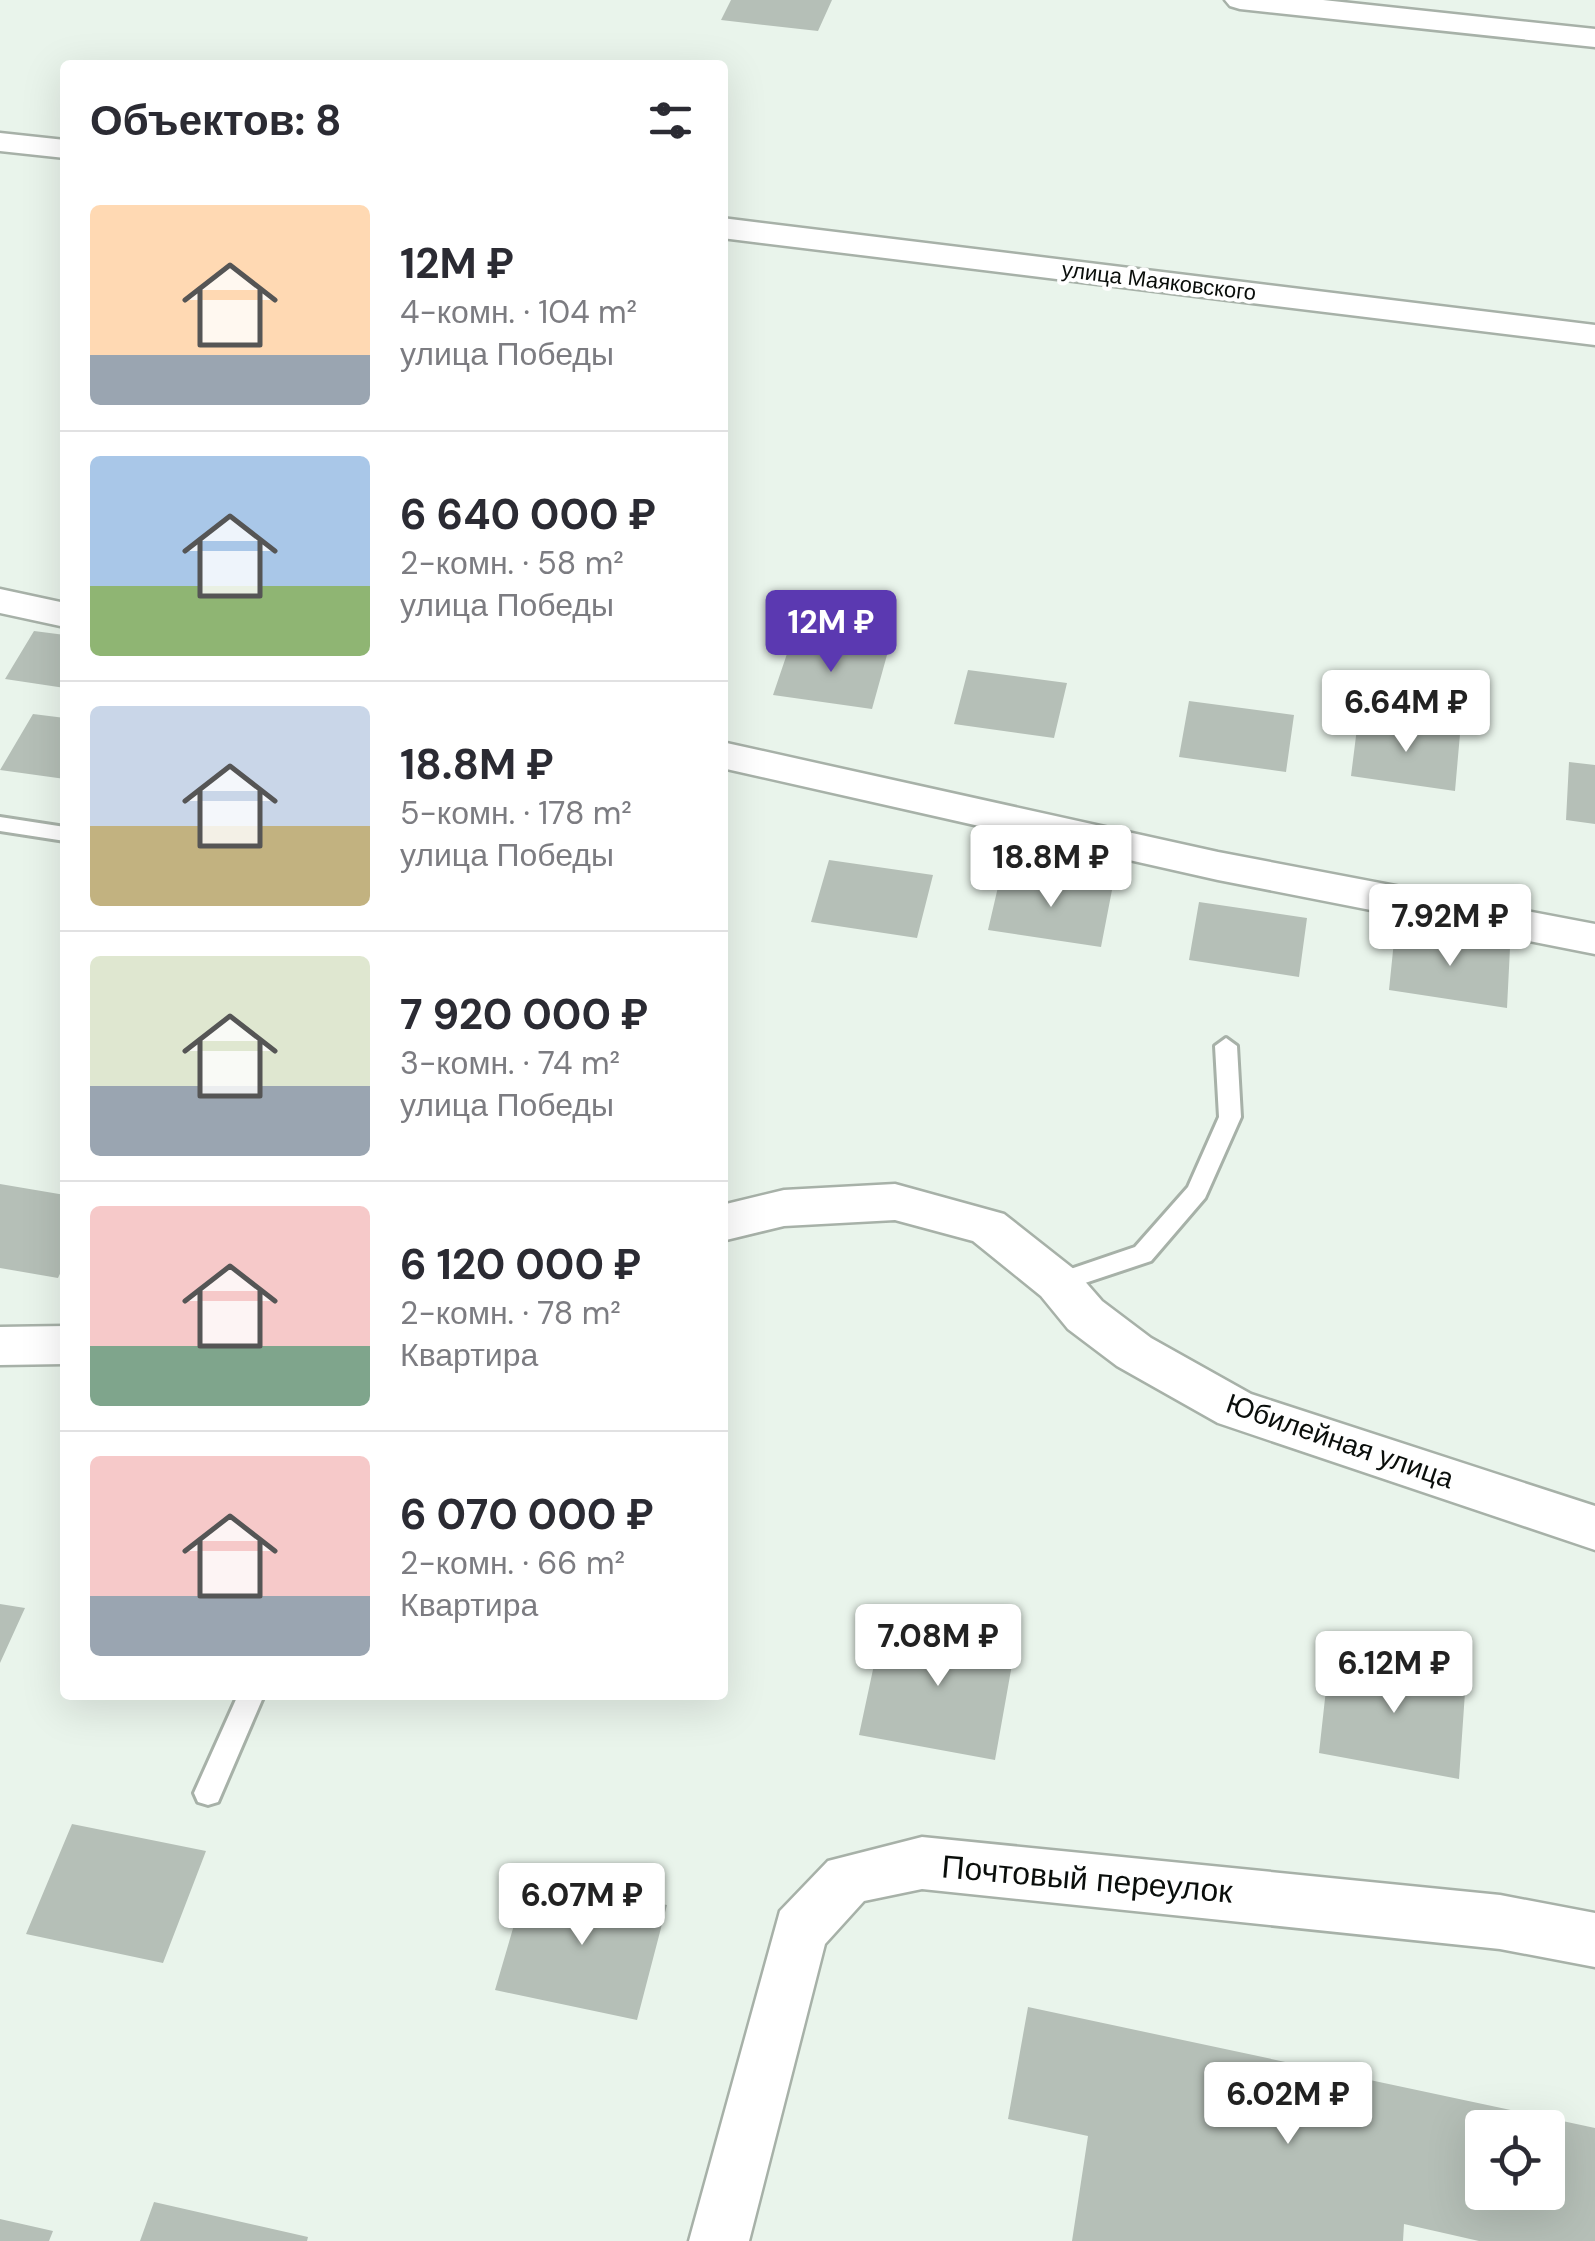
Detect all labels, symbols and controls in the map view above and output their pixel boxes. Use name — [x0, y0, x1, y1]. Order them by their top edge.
text: Объектов: 8 — [90, 93, 342, 148]
icon: filters — [643, 93, 698, 148]
text: 12M ₽ — [400, 236, 514, 291]
icon: home — [170, 245, 290, 365]
street label: улица Маяковского — [1060, 255, 1258, 307]
text: 4-комн. · 104 m² — [400, 291, 637, 333]
text: улица Победы — [400, 333, 614, 375]
text: 6 640 000 ₽ — [400, 487, 656, 542]
icon: home — [170, 496, 290, 616]
text: 2-комн. · 58 m² — [400, 542, 624, 584]
text: улица Победы — [400, 584, 614, 626]
pin: 12M ₽ — [761, 590, 901, 675]
text: 12M ₽ — [788, 601, 874, 643]
pin: 6.64M ₽ — [1314, 670, 1498, 755]
text: 6.64M ₽ — [1344, 681, 1468, 723]
text: 18.8M ₽ — [400, 737, 554, 792]
icon: home — [170, 746, 290, 866]
text: 5-комн. · 178 m² — [400, 792, 632, 834]
pin: 18.8M ₽ — [959, 825, 1143, 910]
text: улица Победы — [400, 834, 614, 876]
text: 18.8M ₽ — [992, 836, 1110, 878]
pin: 7.92M ₽ — [1358, 884, 1542, 969]
text: 7.92M ₽ — [1391, 895, 1509, 937]
text: 7 920 000 ₽ — [400, 987, 648, 1042]
icon: home — [170, 996, 290, 1116]
text: 3-комн. · 74 m² — [400, 1042, 620, 1084]
text: улица Победы — [400, 1084, 614, 1126]
text: 6 120 000 ₽ — [400, 1237, 641, 1292]
icon: home — [170, 1246, 290, 1366]
text: 2-комн. · 78 m² — [400, 1292, 621, 1334]
text: Квартира — [400, 1334, 538, 1376]
street label: Юбилейная улица — [1221, 1385, 1459, 1497]
text: 6 070 000 ₽ — [400, 1487, 654, 1542]
icon: home — [170, 1496, 290, 1616]
text: 2-комн. · 66 m² — [400, 1542, 625, 1584]
text: Квартира — [400, 1584, 538, 1626]
pin: 7.08M ₽ — [846, 1604, 1030, 1689]
text: 7.08M ₽ — [877, 1615, 999, 1657]
pin: 6.12M ₽ — [1302, 1631, 1486, 1716]
text: 6.12M ₽ — [1337, 1642, 1451, 1684]
street label: Почтовый переулок — [940, 1845, 1235, 1913]
pin: 6.07M ₽ — [490, 1863, 674, 1948]
text: 6.07M ₽ — [521, 1874, 643, 1916]
pin: 6.02M ₽ — [1196, 2062, 1380, 2147]
text: 6.02M ₽ — [1226, 2073, 1350, 2115]
map controls — [1465, 2110, 1565, 2210]
button: locate — [1465, 2110, 1565, 2210]

